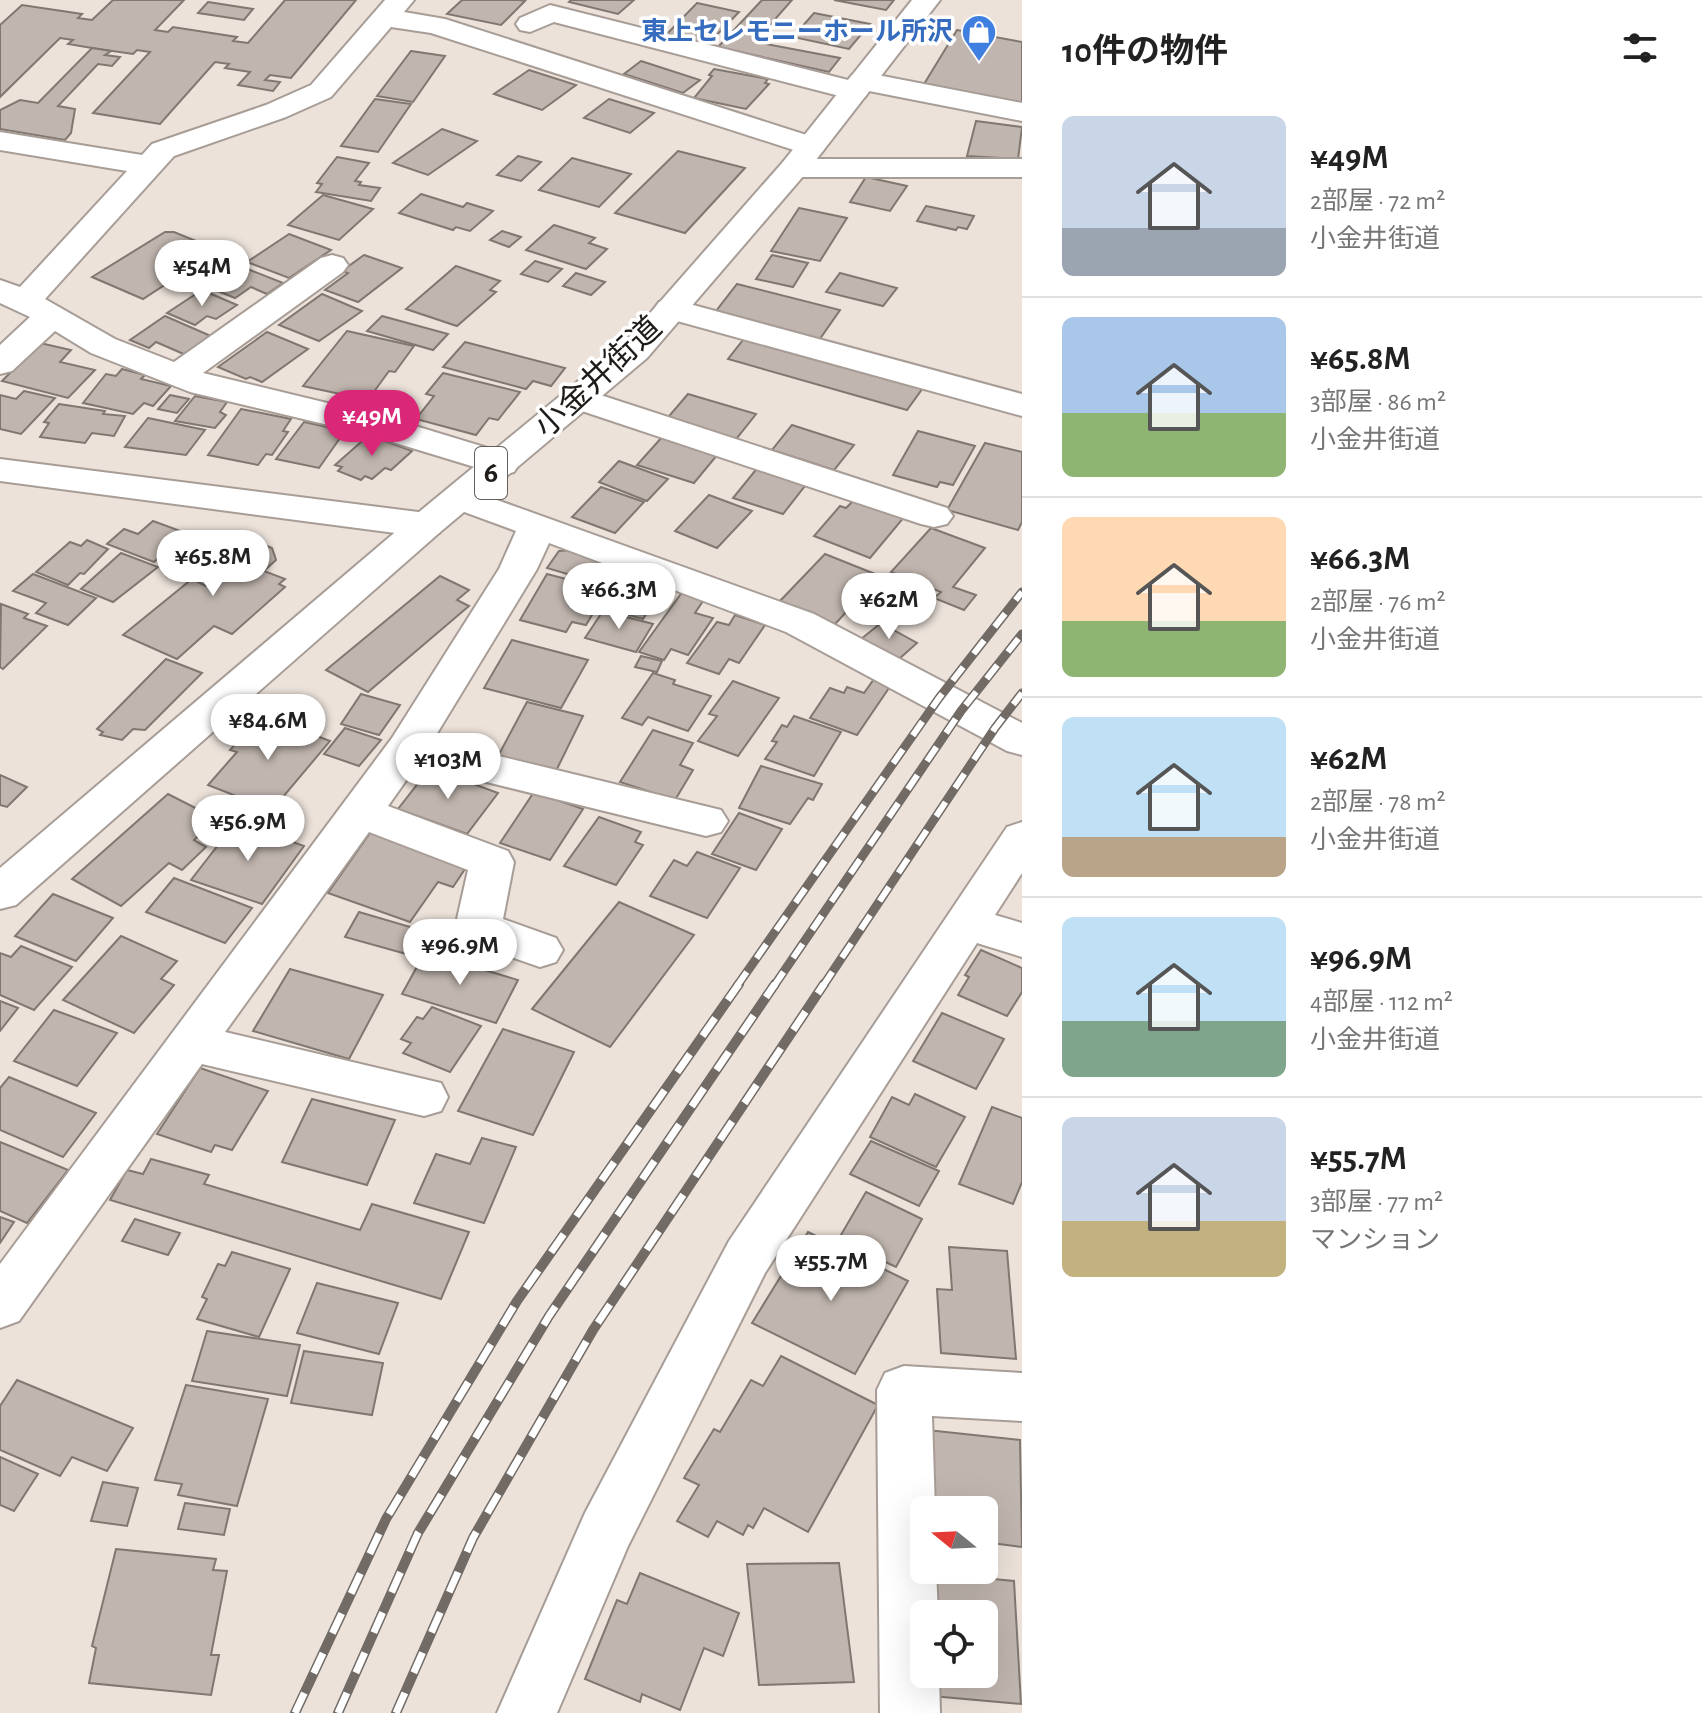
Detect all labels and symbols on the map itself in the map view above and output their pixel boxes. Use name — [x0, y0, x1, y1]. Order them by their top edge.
shop icon: 東上セレモニーホール所沢 — [960, 13, 998, 63]
place label: 東上セレモニーホール所沢 — [641, 17, 953, 45]
pin: ¥54M — [155, 240, 249, 308]
street label: 小金井街道 — [527, 309, 667, 443]
pin: ¥49M — [325, 390, 419, 458]
road number: 6 — [475, 447, 507, 499]
pin: ¥65.8M — [148, 530, 278, 598]
pin: ¥66.3M — [554, 563, 684, 631]
pin: ¥62M — [842, 573, 936, 641]
pin: ¥84.6M — [203, 694, 333, 762]
pin: ¥103M — [392, 733, 504, 801]
pin: ¥56.9M — [183, 795, 313, 863]
pin: ¥96.9M — [395, 919, 525, 987]
pin: ¥55.7M — [766, 1235, 896, 1303]
north arrow — [910, 1496, 998, 1584]

